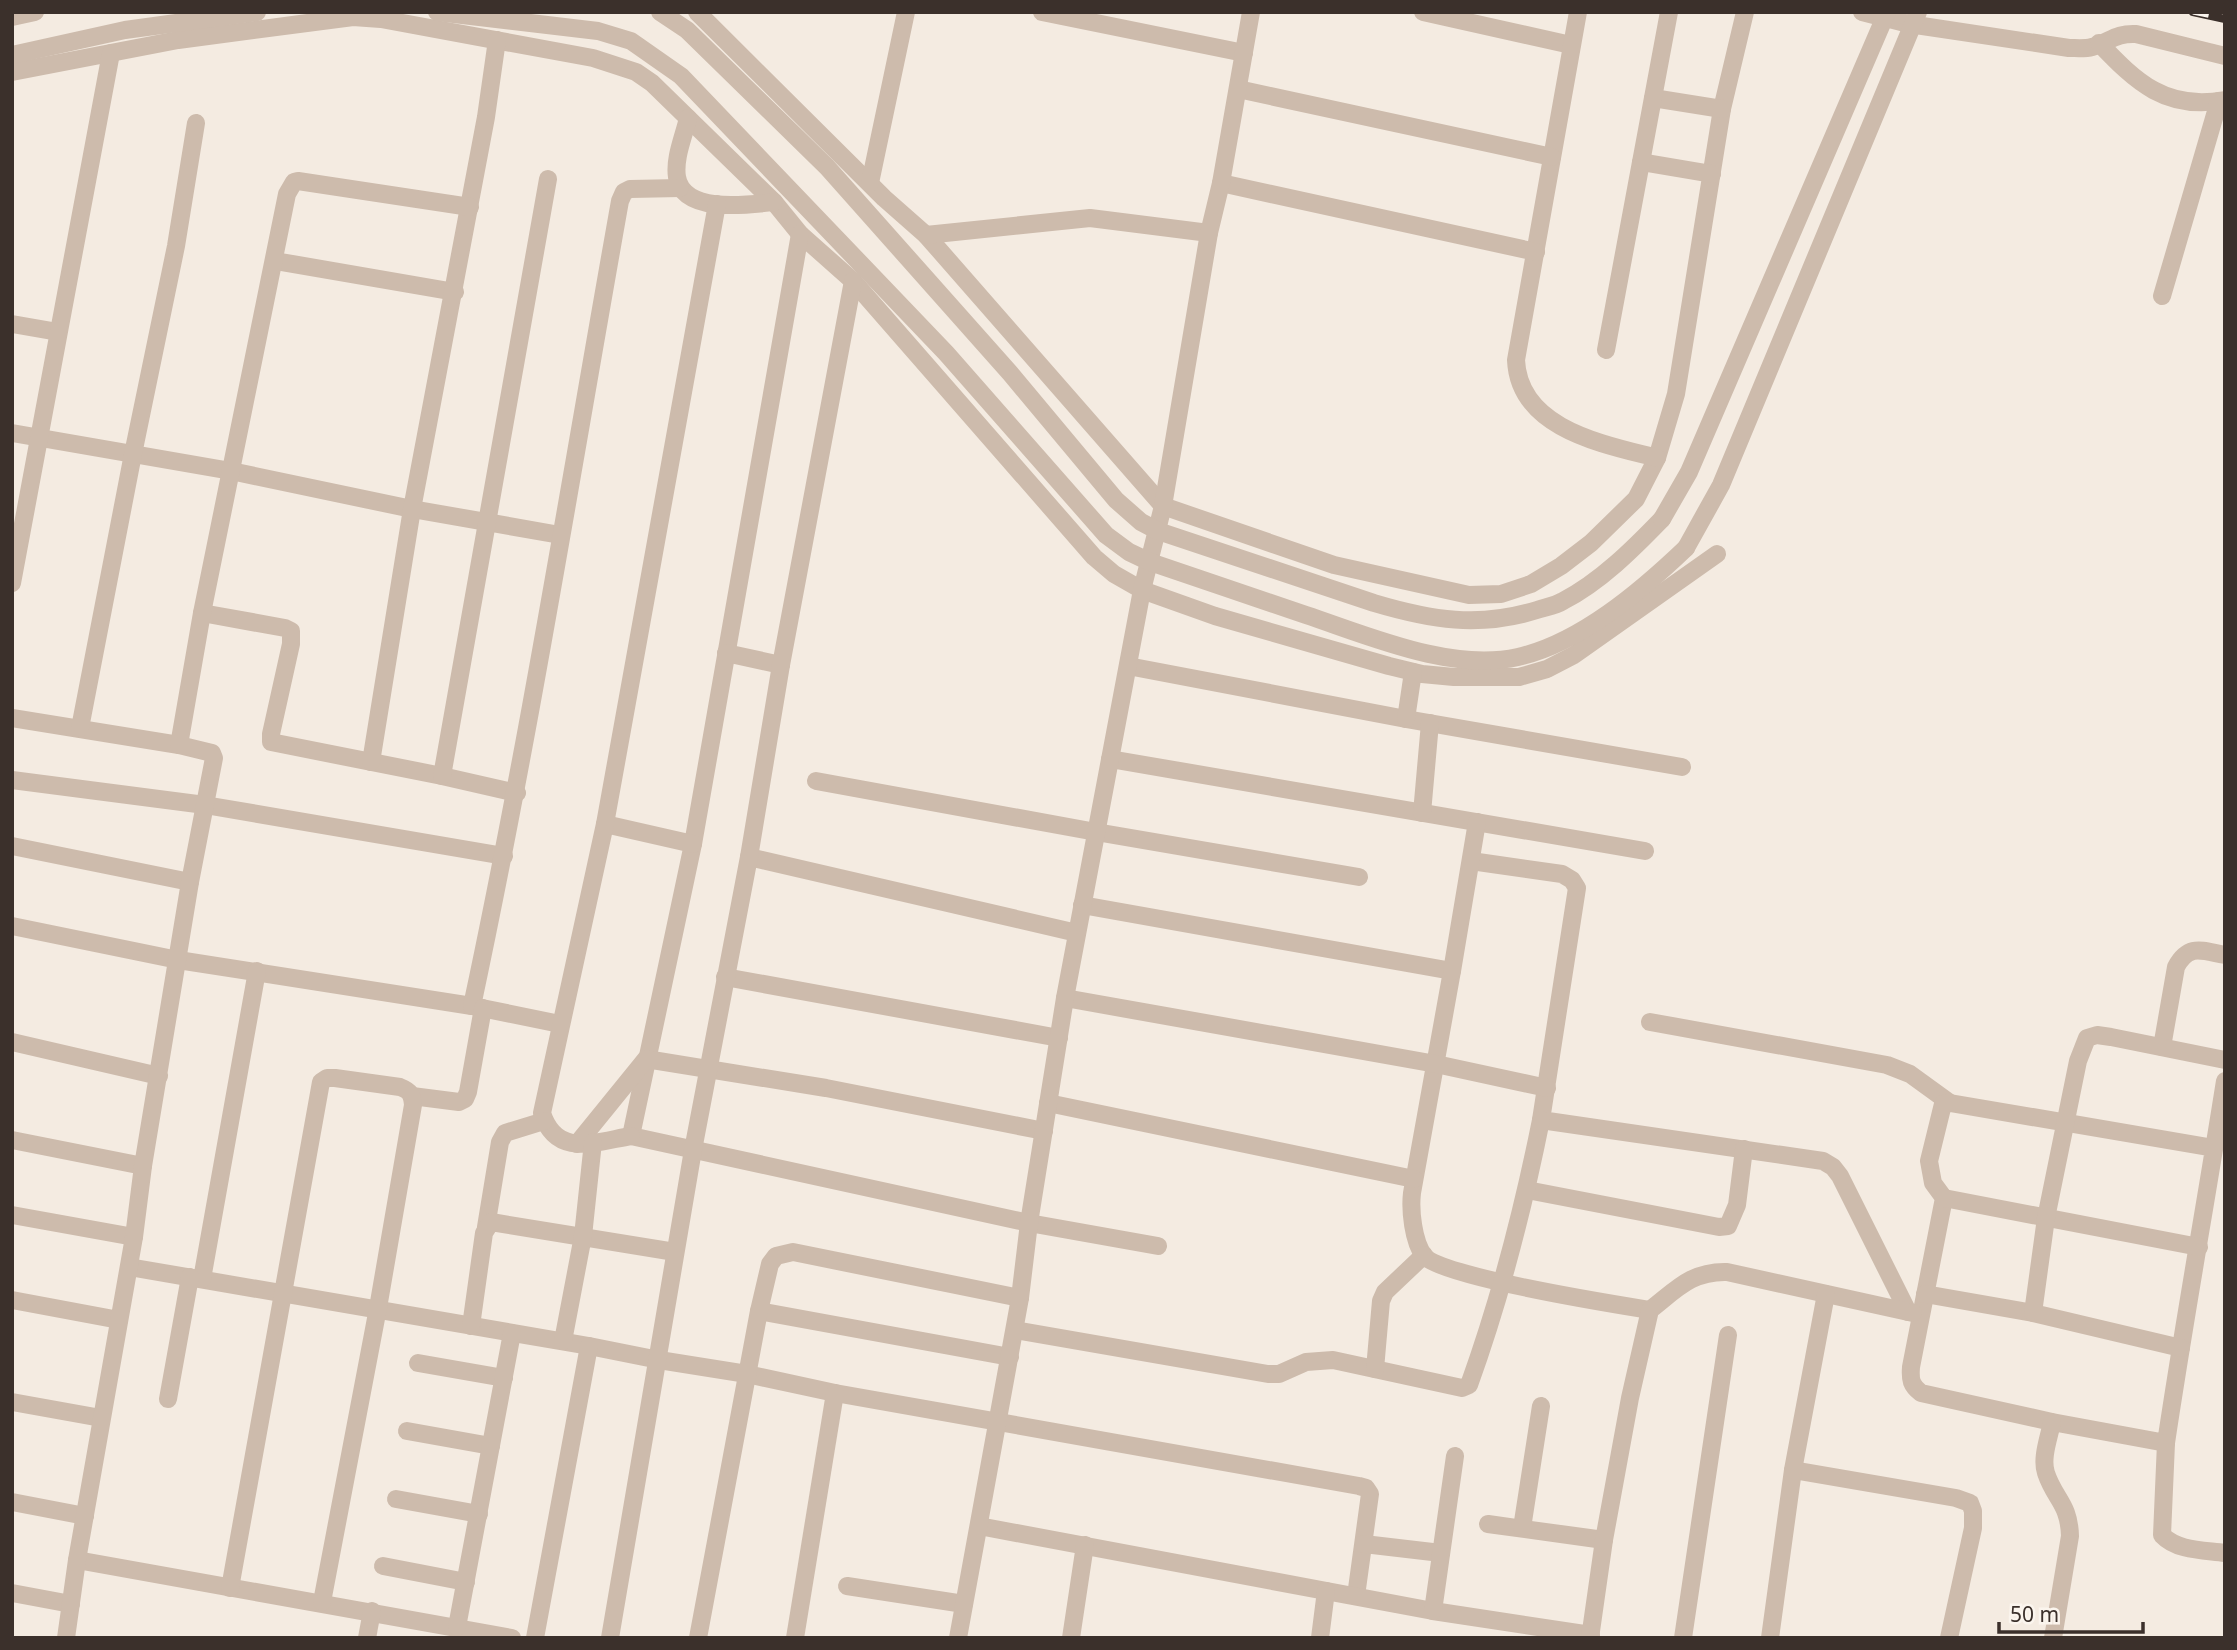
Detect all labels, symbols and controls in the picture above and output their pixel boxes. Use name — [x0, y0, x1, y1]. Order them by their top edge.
scale bar — [1999, 1590, 2142, 1634]
text: 50 m — [2010, 1600, 2059, 1628]

